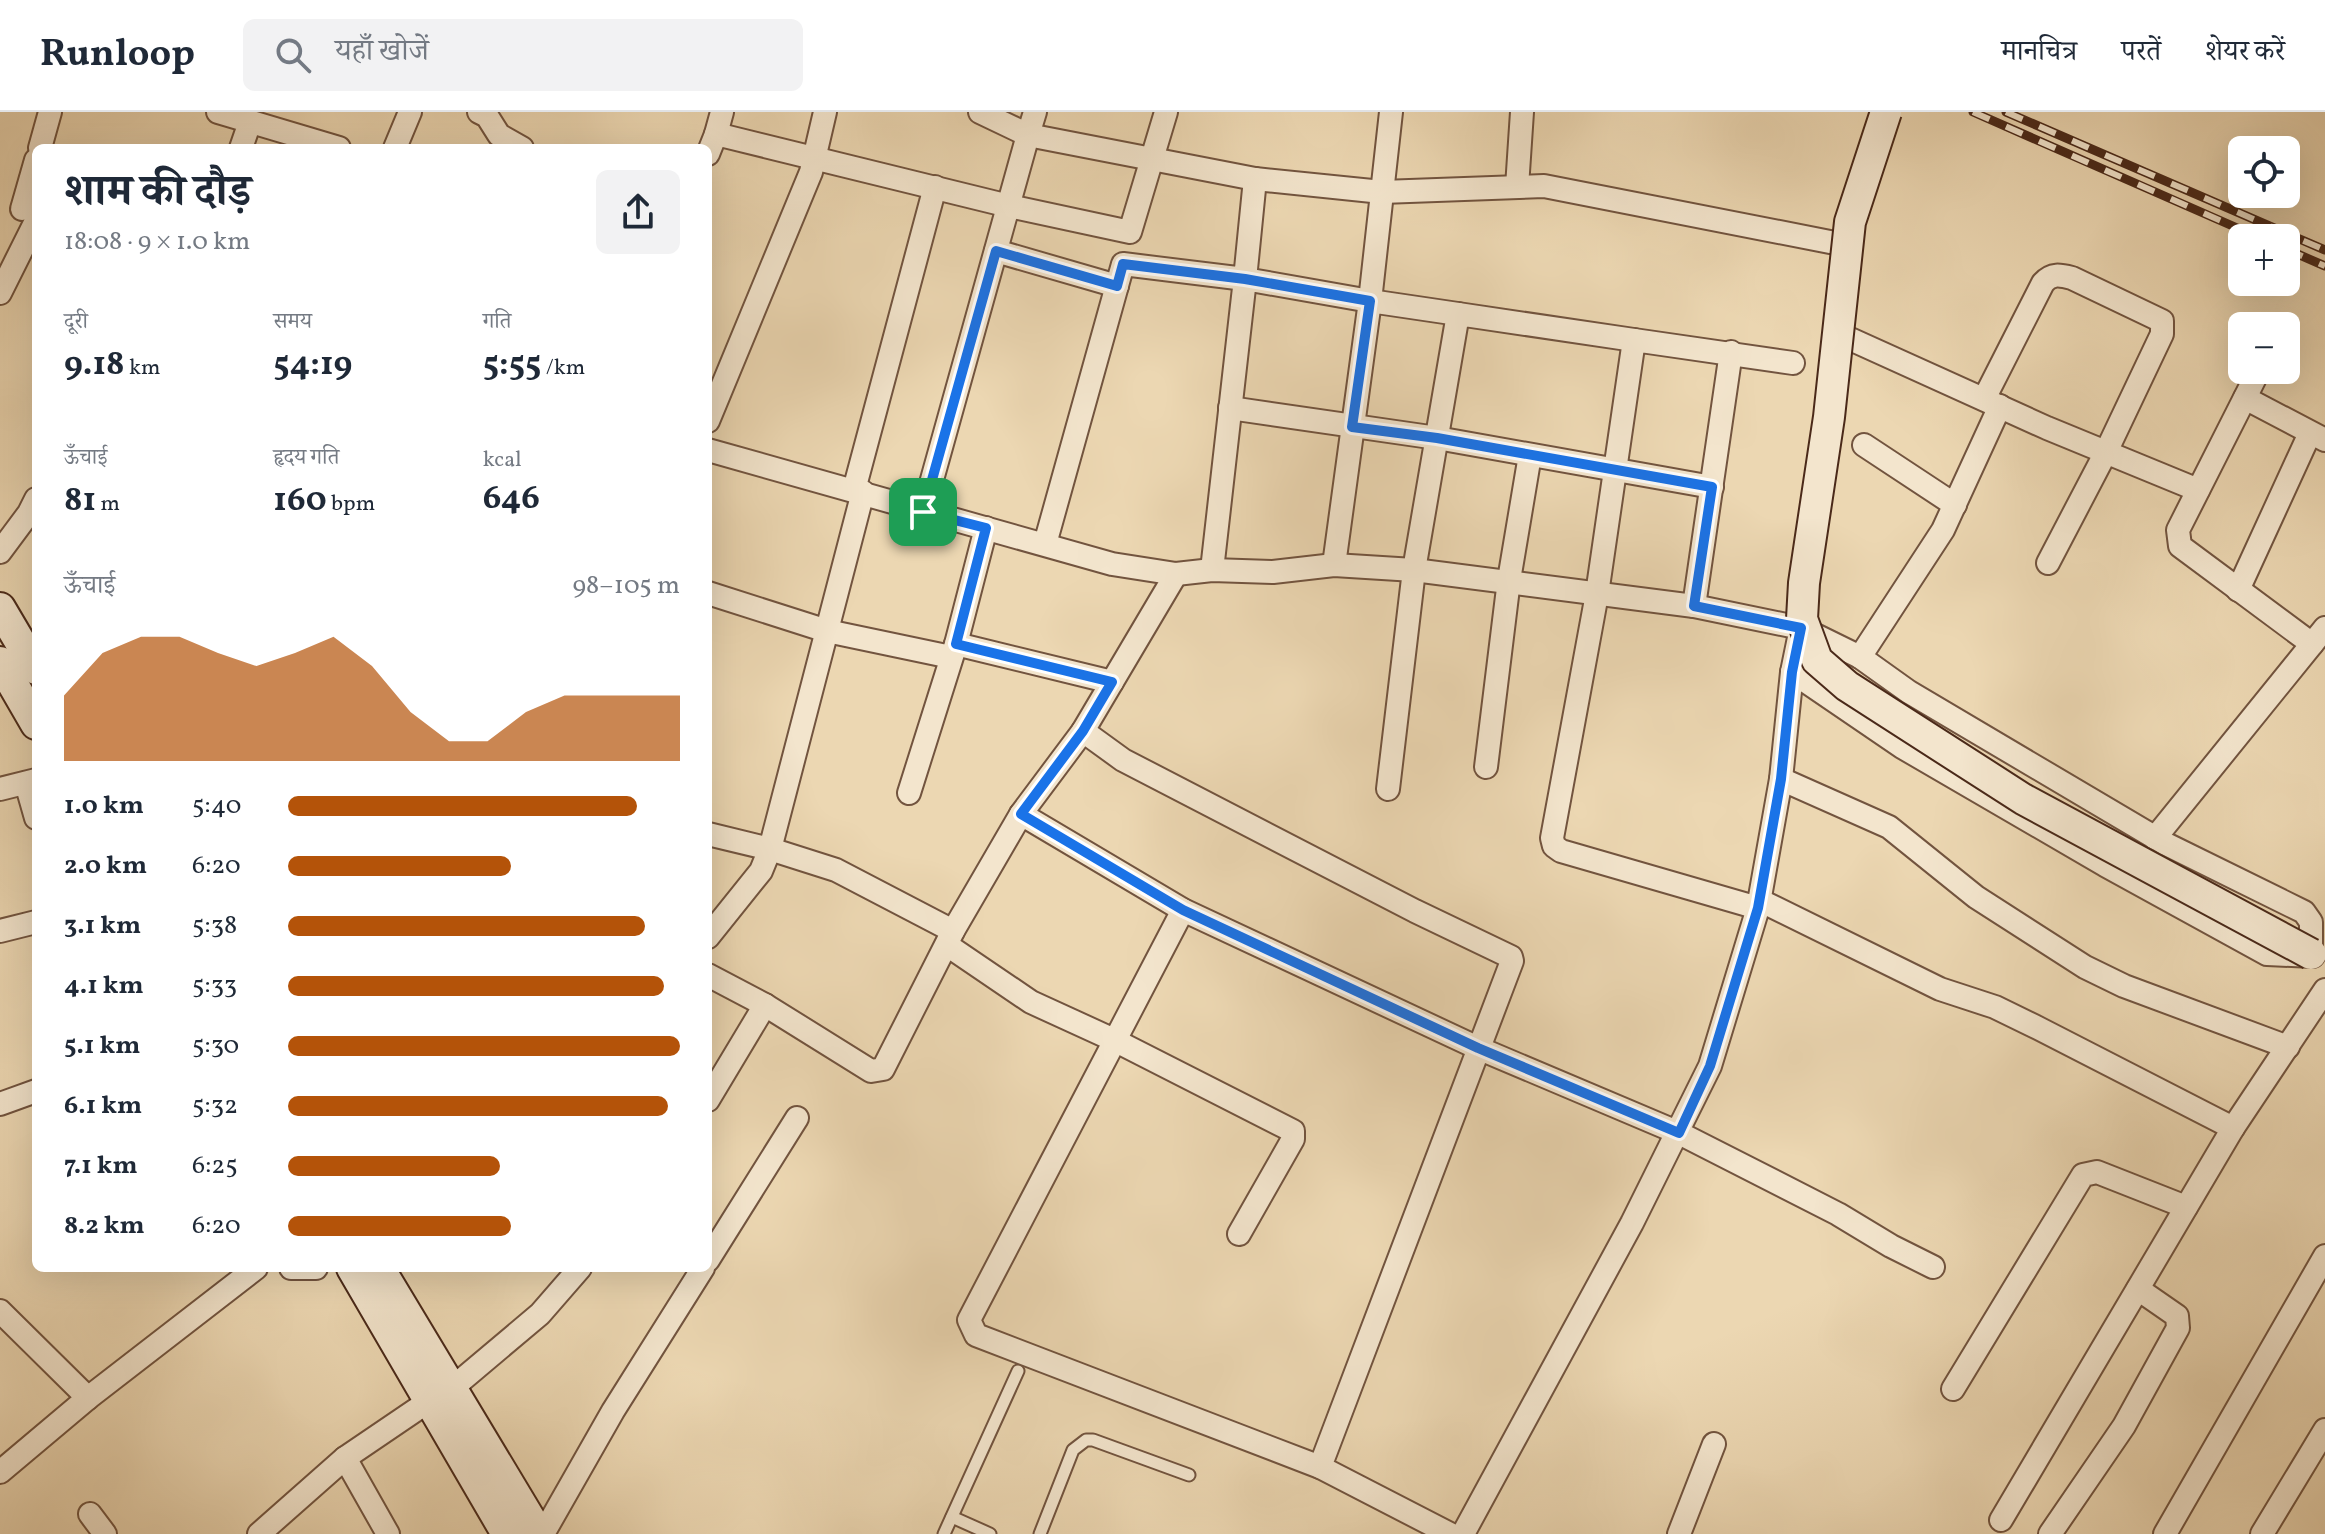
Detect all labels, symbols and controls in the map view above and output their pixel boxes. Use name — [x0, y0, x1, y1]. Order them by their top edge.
search box — [243, 19, 803, 91]
text: Runloop — [40, 29, 195, 82]
text: यहाँ खोजें — [335, 31, 429, 73]
icon: search — [271, 33, 315, 77]
text: मानचित्र — [2001, 33, 2077, 72]
text: परतें — [2121, 33, 2161, 72]
text: शेयर करें — [2205, 33, 2285, 72]
map controls — [2228, 136, 2300, 384]
button: locate — [2228, 136, 2300, 208]
text: शाम की दौड़ — [64, 163, 251, 224]
button: share — [596, 170, 680, 254]
text: 18:08 · 9 × 1.0 km — [64, 224, 250, 260]
button: + — [2228, 224, 2300, 296]
text: दूरी — [64, 307, 88, 338]
text: समय — [273, 307, 312, 338]
text: गति — [483, 307, 511, 338]
button: − — [2228, 312, 2300, 384]
text: 9.18 — [64, 342, 125, 389]
text: 54:19 — [273, 342, 352, 389]
text: 5:55 — [483, 342, 541, 389]
text: km — [125, 353, 161, 384]
text: /km — [541, 353, 585, 384]
text: ऊँचाई — [64, 443, 107, 474]
text: हृदय गति — [273, 443, 339, 474]
text: kcal — [483, 445, 522, 476]
text: 646 — [483, 476, 540, 523]
text: 81 — [64, 478, 96, 525]
text: 160 — [273, 478, 327, 525]
pin — [889, 478, 957, 546]
text: m — [96, 489, 120, 520]
text: bpm — [327, 489, 375, 520]
icon: arrive — [901, 490, 945, 534]
text: ऊँचाई — [64, 568, 115, 604]
text: 98–105 m — [572, 568, 680, 604]
text: 1.0 km — [64, 788, 144, 824]
text: 5:40 — [192, 788, 241, 824]
text: 2.0 km — [64, 848, 147, 884]
text: 6:20 — [192, 848, 241, 884]
text: 3.1 km — [64, 908, 141, 944]
text: 5:38 — [192, 908, 237, 944]
text: 4.1 km — [64, 968, 144, 1004]
text: 5:33 — [192, 968, 237, 1004]
text: 5.1 km — [64, 1028, 140, 1064]
text: 5:30 — [192, 1028, 239, 1064]
text: 6.1 km — [64, 1088, 142, 1124]
text: 5:32 — [192, 1088, 238, 1124]
text: 7.1 km — [64, 1148, 138, 1184]
text: 6:25 — [192, 1148, 238, 1184]
text: 8.2 km — [64, 1208, 145, 1244]
text: 6:20 — [192, 1208, 241, 1244]

